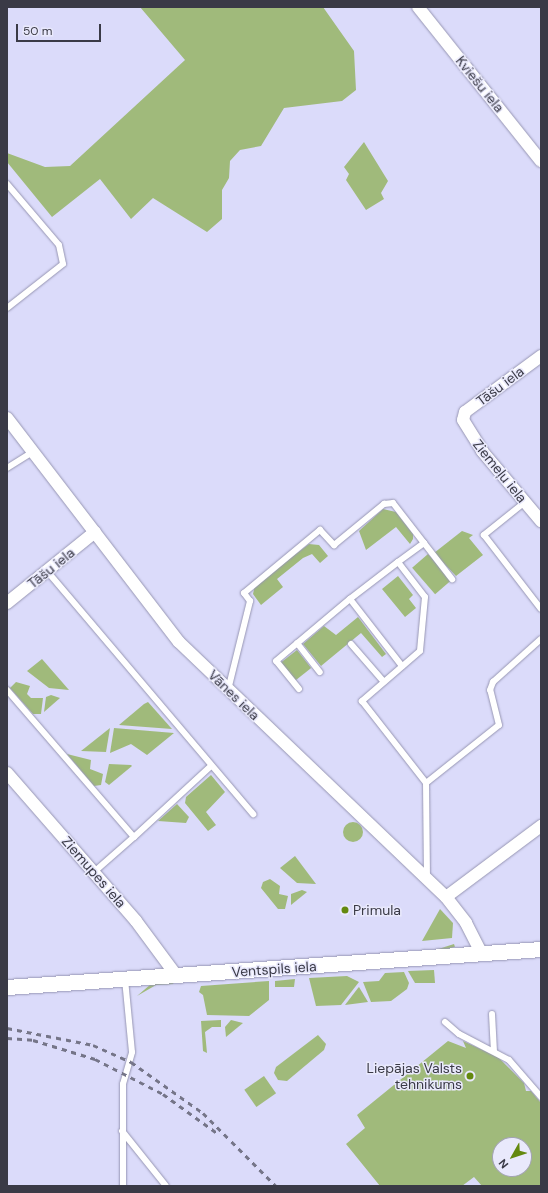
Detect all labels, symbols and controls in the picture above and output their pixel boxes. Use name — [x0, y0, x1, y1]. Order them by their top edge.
scale bar — [18, 16, 103, 42]
text: 50 m — [23, 23, 52, 39]
street label: Kviešu iela — [452, 53, 508, 115]
street label: Tāšu iela — [473, 363, 527, 409]
street label: Ziemeļu iela — [469, 436, 531, 506]
street label: Tāšu iela — [24, 544, 78, 592]
street label: Vānes iela — [205, 666, 263, 724]
street label: Ziemupes iela — [58, 833, 130, 911]
place label: Primula — [353, 902, 401, 918]
marker: Primula — [340, 905, 350, 915]
street label: Ventspils iela — [231, 958, 317, 980]
place label: Liepājas Valsts tehnikums — [367, 1060, 462, 1092]
marker: Liepājas Valsts tehnikums — [465, 1071, 475, 1081]
north arrow — [492, 1137, 532, 1177]
text: N — [495, 1156, 511, 1171]

